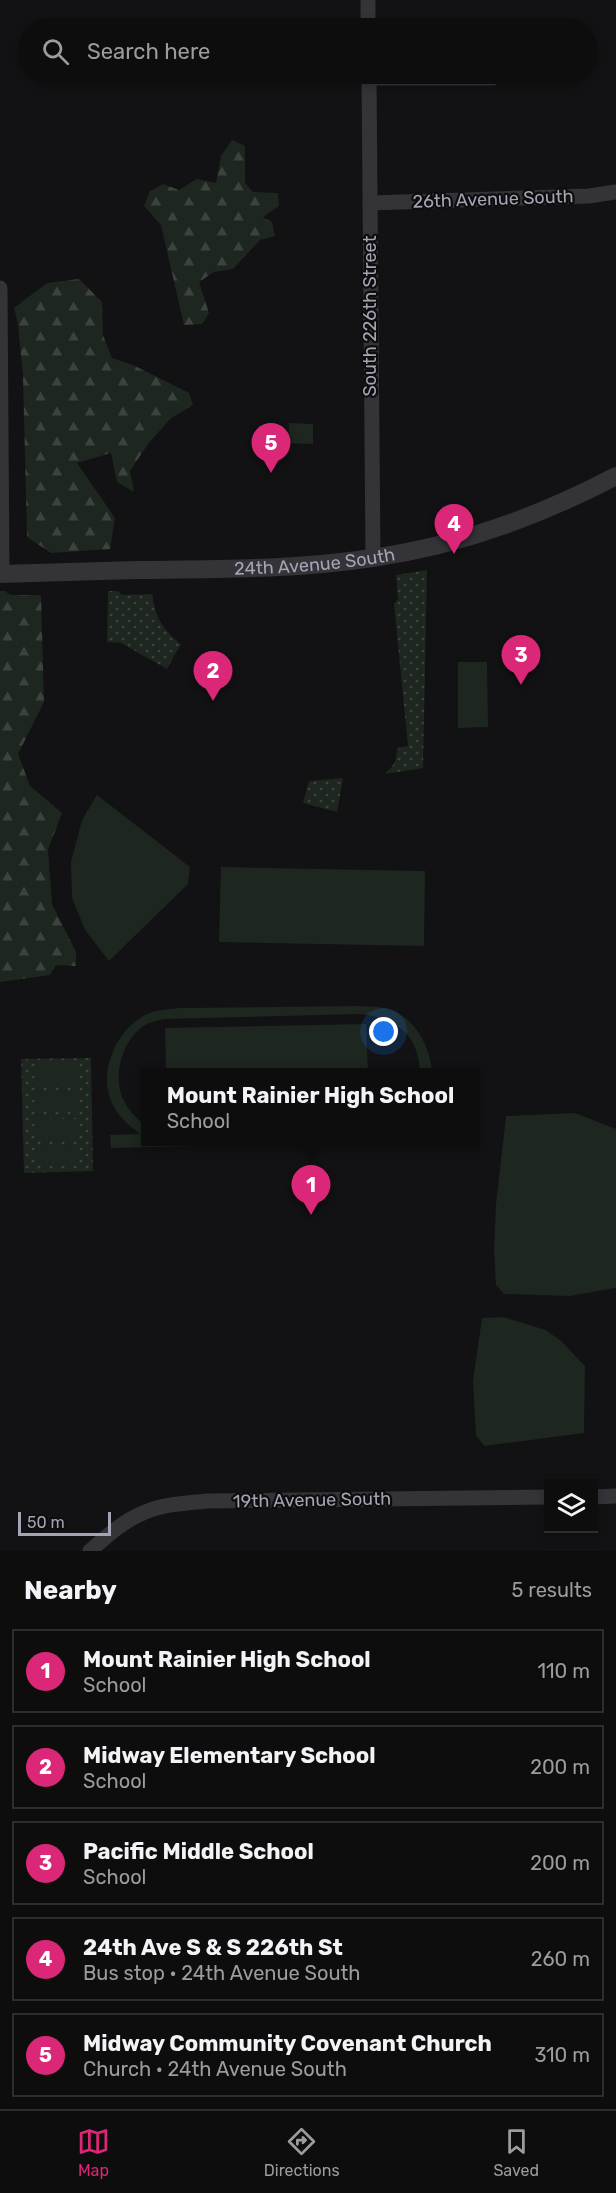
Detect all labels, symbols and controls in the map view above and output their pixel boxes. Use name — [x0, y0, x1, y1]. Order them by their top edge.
search box — [18, 18, 598, 84]
icon: search — [39, 35, 72, 68]
text: Search here — [87, 38, 210, 65]
street label: 26th Avenue South — [412, 185, 574, 213]
street label: South 226th Street — [359, 235, 381, 397]
pin: 5 — [252, 424, 290, 473]
pin: 4 — [434, 504, 474, 554]
street label: 24th Avenue South — [234, 544, 397, 580]
pin: 3 — [502, 636, 540, 685]
pin: 2 — [194, 652, 232, 701]
your location — [369, 1017, 398, 1046]
popup — [141, 1068, 480, 1146]
text: Mount Rainier High School — [167, 1082, 454, 1109]
text: School — [167, 1109, 230, 1133]
pin: 1 — [292, 1166, 330, 1215]
map controls — [544, 1479, 598, 1533]
button: layers — [544, 1479, 598, 1533]
street label: 19th Avenue South — [233, 1488, 391, 1512]
scale bar — [18, 1509, 111, 1536]
text: 50 m — [27, 1513, 65, 1532]
text: Nearby — [24, 1575, 117, 1606]
text: 5 results — [511, 1578, 592, 1602]
text: Mount Rainier High School — [83, 1646, 371, 1673]
text: 1 — [41, 1659, 50, 1683]
text: 110 m — [538, 1659, 590, 1683]
text: School — [83, 1673, 146, 1697]
text: Midway Elementary School — [83, 1742, 376, 1769]
text: 2 — [39, 1755, 52, 1779]
text: 200 m — [530, 1755, 590, 1779]
text: School — [83, 1769, 146, 1793]
text: Pacific Middle School — [83, 1838, 314, 1865]
text: 3 — [39, 1851, 52, 1875]
text: 200 m — [530, 1851, 590, 1875]
text: School — [83, 1865, 146, 1889]
text: 24th Ave S & S 226th St — [83, 1934, 343, 1961]
text: 4 — [39, 1947, 52, 1971]
text: 260 m — [531, 1947, 590, 1971]
text: Bus stop · 24th Avenue South — [83, 1961, 361, 1985]
text: Midway Community Covenant Church — [83, 2030, 492, 2057]
text: 5 — [39, 2043, 52, 2067]
text: 310 m — [534, 2043, 590, 2067]
text: Church · 24th Avenue South — [83, 2057, 347, 2081]
tab: Map — [77, 2125, 110, 2180]
tab: Directions — [264, 2125, 340, 2180]
tab: Saved — [493, 2125, 539, 2180]

